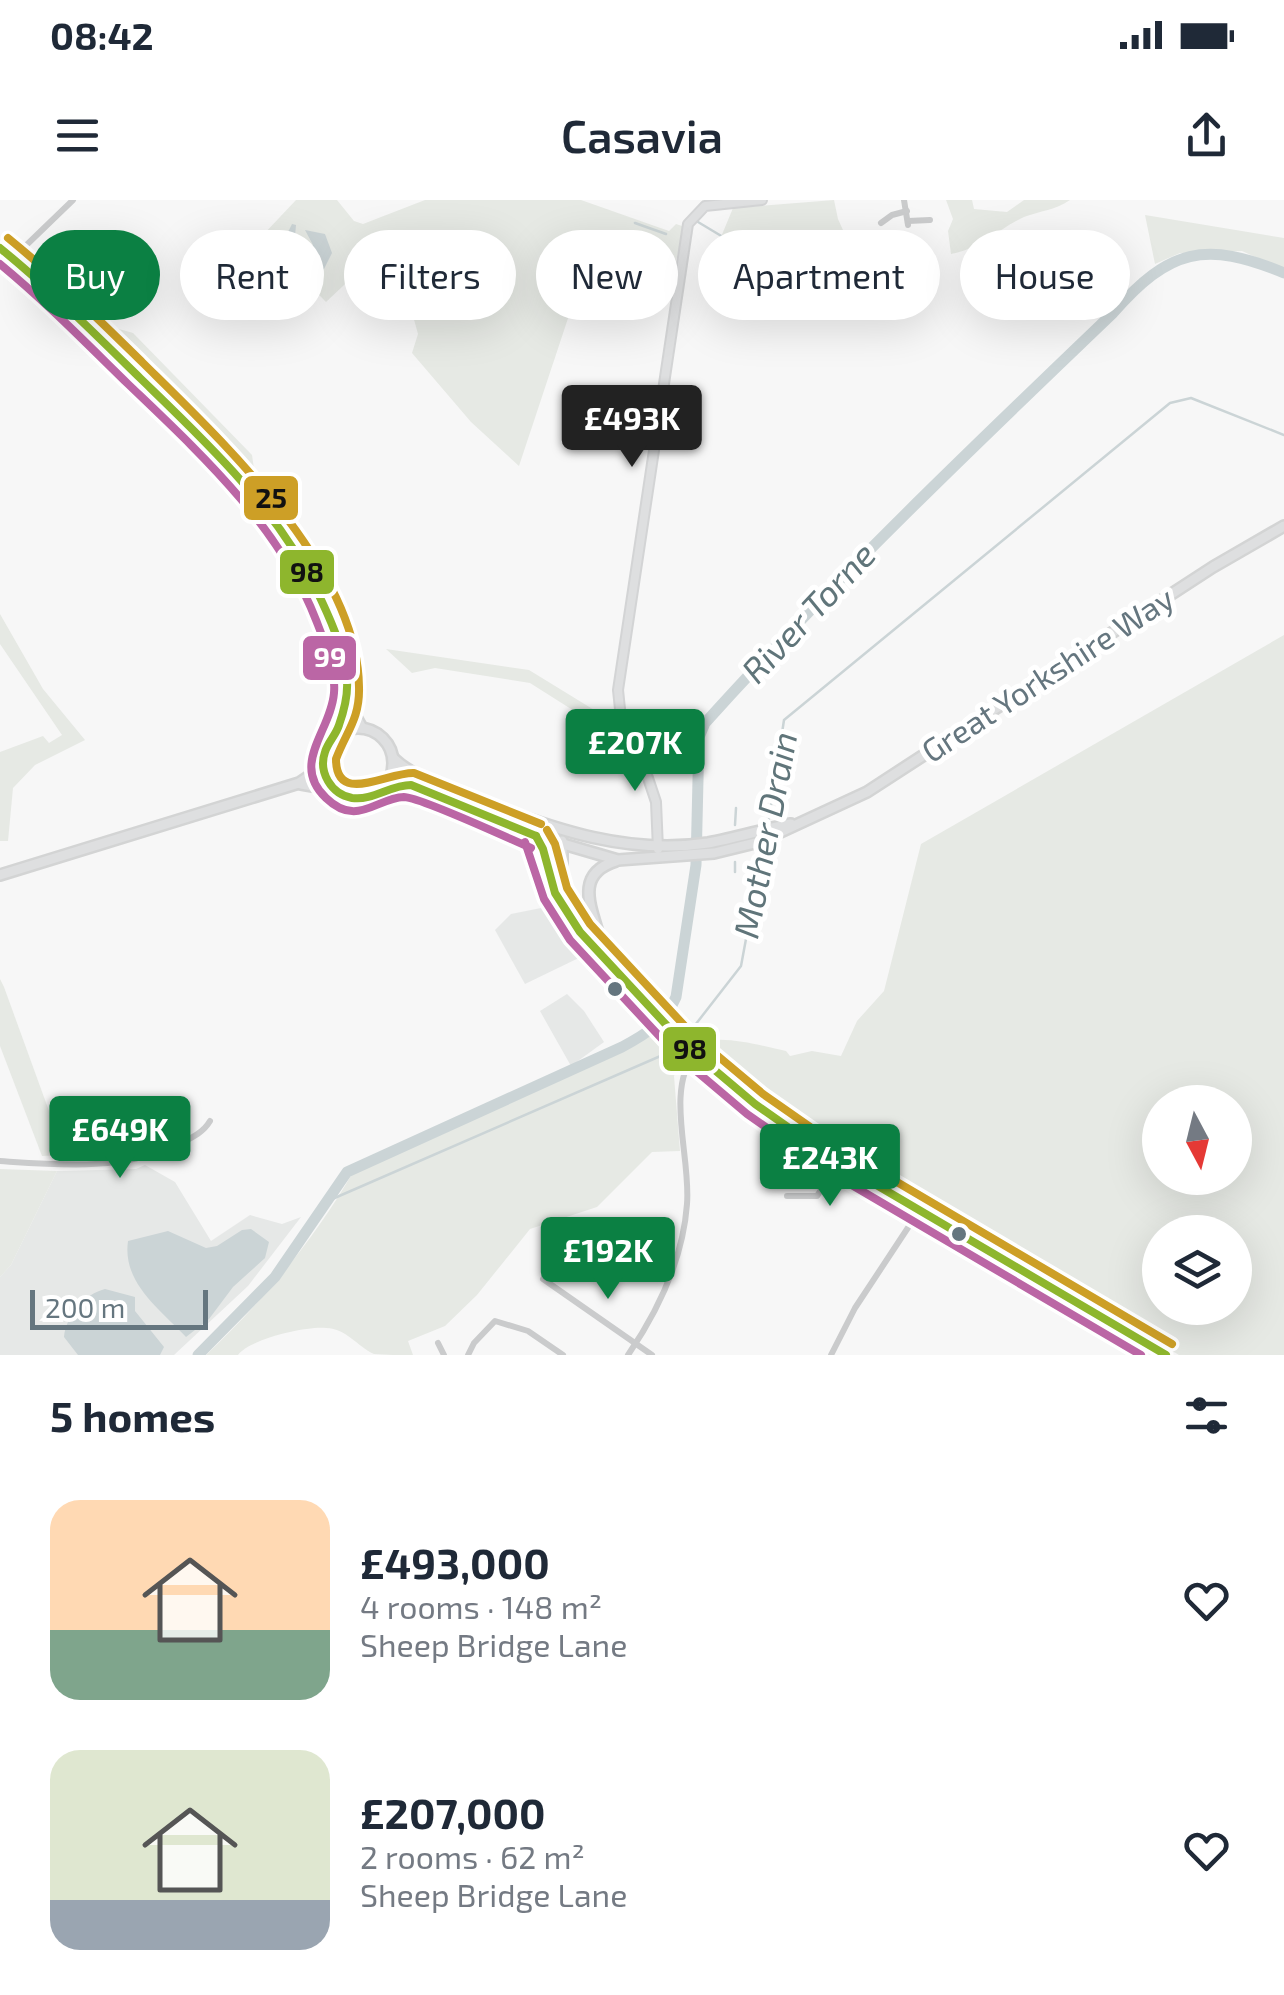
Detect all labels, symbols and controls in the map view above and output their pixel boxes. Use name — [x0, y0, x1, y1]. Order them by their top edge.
text: 08:42 — [50, 12, 154, 58]
icon: menu — [50, 108, 105, 163]
text: Casavia — [561, 108, 723, 162]
icon: share — [1179, 108, 1234, 163]
chip: Buy — [30, 230, 160, 320]
chip: Rent — [180, 230, 324, 320]
chip: Filters — [344, 230, 516, 320]
chip: New — [536, 230, 678, 320]
chip: Apartment — [698, 230, 940, 320]
chip: House — [960, 230, 1130, 320]
pin: £493K — [562, 385, 702, 470]
text: £493K — [584, 398, 680, 436]
line badge: 25 — [242, 474, 300, 522]
text: 25 — [255, 480, 287, 514]
water label: River Torne — [732, 533, 883, 691]
line badge: 98 — [278, 548, 336, 596]
text: 98 — [290, 554, 324, 588]
street label: Great Yorkshire Way — [914, 578, 1180, 769]
line badge: 99 — [301, 634, 358, 682]
text: 99 — [313, 639, 347, 673]
pin: £207K — [565, 709, 705, 794]
text: £207K — [588, 722, 682, 760]
water label: Mother Drain — [723, 728, 805, 941]
unlabelled marker — [605, 979, 625, 999]
line badge: 98 — [661, 1025, 718, 1073]
text: 98 — [673, 1031, 707, 1065]
north arrow — [1142, 1085, 1252, 1195]
map controls — [1142, 1085, 1252, 1325]
pin: £649K — [50, 1096, 190, 1181]
text: £649K — [71, 1109, 169, 1147]
pin: £243K — [760, 1124, 900, 1209]
text: £243K — [782, 1137, 878, 1175]
button: layers — [1142, 1215, 1252, 1325]
pin: £192K — [538, 1217, 678, 1302]
unlabelled marker — [949, 1224, 969, 1244]
text: £192K — [563, 1230, 653, 1268]
scale bar — [30, 1285, 208, 1330]
text: 200 m — [45, 1290, 125, 1324]
icon: filters — [1179, 1388, 1234, 1443]
text: 5 homes — [50, 1390, 215, 1440]
text: £493,000 — [360, 1537, 550, 1587]
icon: home — [130, 1540, 250, 1660]
icon: heart — [1179, 1573, 1234, 1628]
text: 4 rooms · 148 m² — [360, 1587, 602, 1625]
text: Sheep Bridge Lane — [360, 1625, 627, 1663]
text: £207,000 — [360, 1787, 546, 1837]
icon: home — [130, 1790, 250, 1910]
icon: heart — [1179, 1823, 1234, 1878]
text: 2 rooms · 62 m² — [360, 1837, 585, 1875]
text: Sheep Bridge Lane — [360, 1875, 627, 1913]

